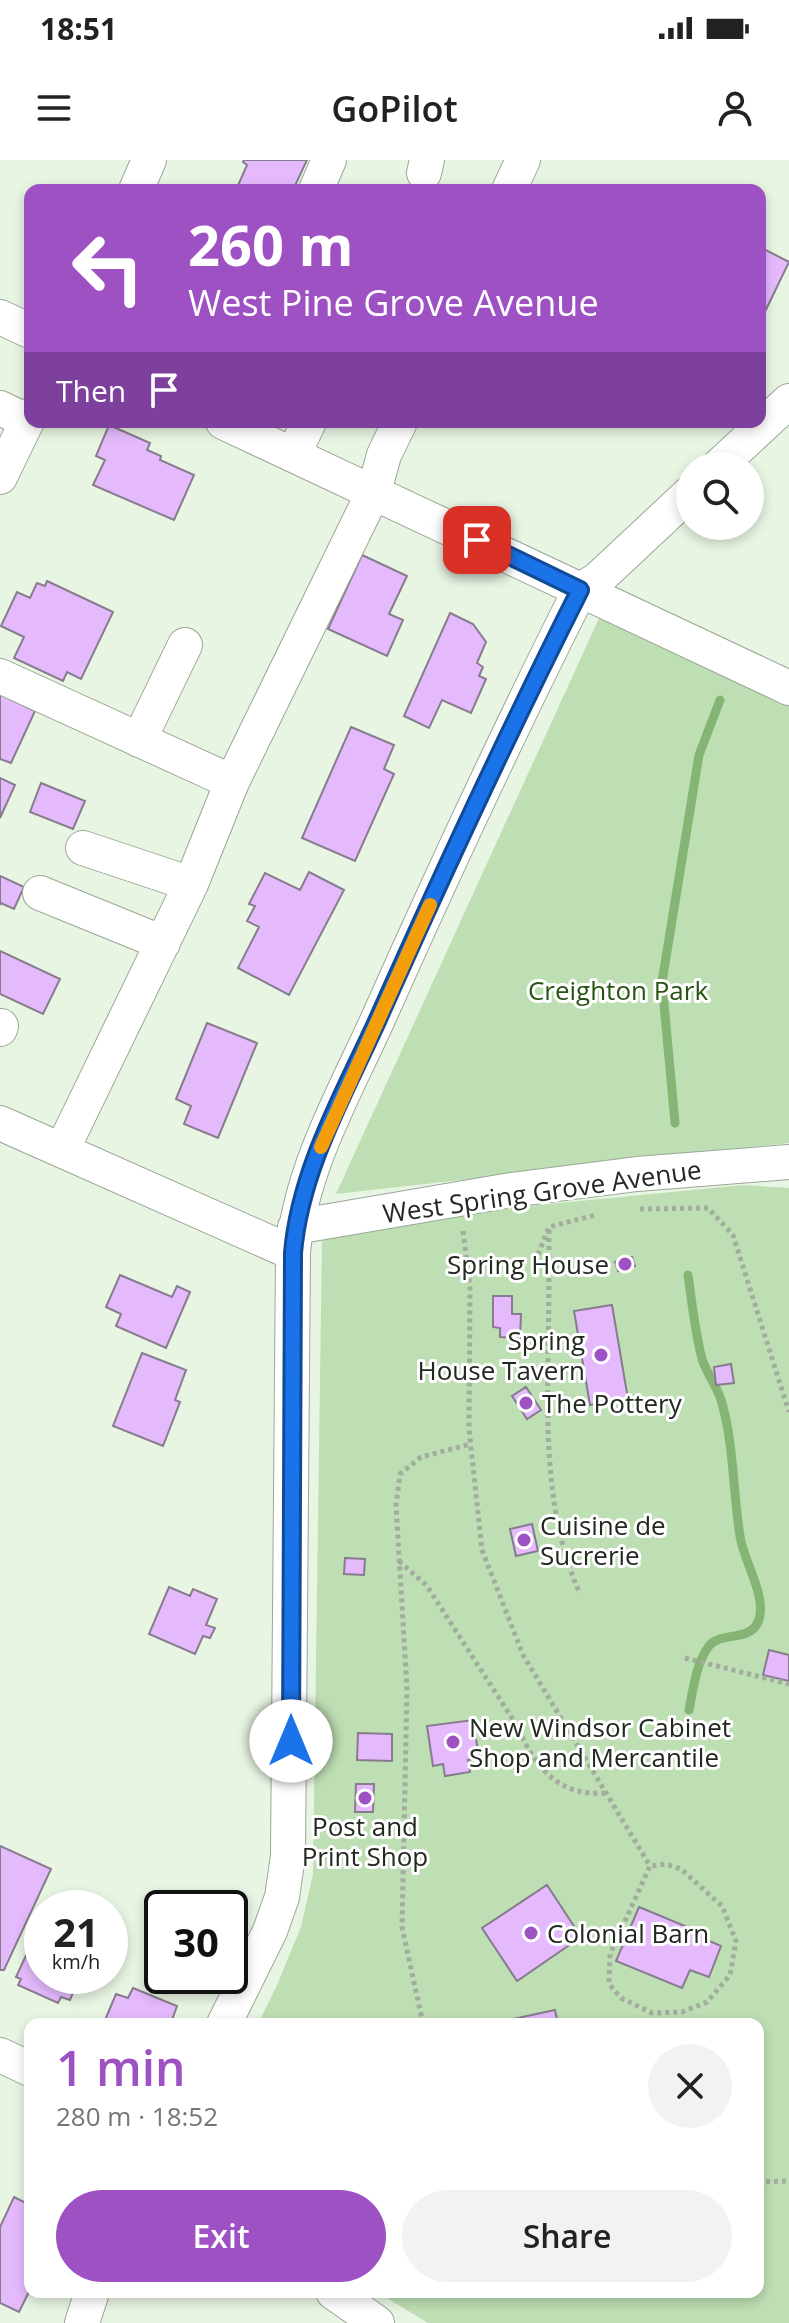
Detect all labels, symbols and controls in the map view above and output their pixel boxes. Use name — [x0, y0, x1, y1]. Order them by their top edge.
text: 18:51 — [40, 8, 117, 49]
text: GoPilot — [331, 84, 458, 133]
icon: menu — [32, 86, 76, 130]
icon: person — [713, 86, 757, 130]
text: 260 m — [188, 206, 354, 282]
icon: left — [56, 216, 160, 320]
text: West Pine Grove Avenue — [188, 278, 599, 327]
icon: arrive — [142, 368, 186, 412]
text: Then — [56, 370, 126, 411]
map controls — [676, 452, 764, 540]
button: search — [676, 452, 764, 540]
pin — [443, 506, 511, 574]
icon: arrive — [455, 518, 499, 562]
park label: Creighton Park — [528, 972, 708, 1008]
street label: West Spring Grove Avenue — [380, 1151, 704, 1231]
place label: Spring House — [447, 1246, 609, 1282]
marker: Spring House — [616, 1255, 634, 1273]
place label: Spring House Tavern — [418, 1322, 585, 1388]
marker: Spring House Tavern — [592, 1346, 610, 1364]
place label: The Pottery — [542, 1385, 683, 1421]
marker: The Pottery — [517, 1394, 535, 1412]
place label: Cuisine de Sucrerie — [540, 1507, 666, 1573]
marker: Cuisine de Sucrerie — [515, 1531, 533, 1549]
position arrow — [249, 1699, 333, 1783]
place label: New Windsor Cabinet Shop and Mercantile — [469, 1709, 731, 1775]
marker: New Windsor Cabinet Shop and Mercantile — [444, 1733, 462, 1751]
marker: Post and Print Shop — [356, 1789, 374, 1807]
place label: Post and Print Shop — [302, 1808, 428, 1874]
speed limit sign: 30 — [144, 1890, 248, 1994]
text: 21 — [53, 1904, 99, 1959]
place label: Colonial Barn — [547, 1915, 709, 1951]
marker: Colonial Barn — [522, 1924, 540, 1942]
text: km/h — [52, 1948, 100, 1975]
text: 1 min — [56, 2035, 186, 2100]
button: close — [648, 2044, 732, 2128]
text: 280 m · 18:52 — [56, 2098, 218, 2134]
button: Exit — [56, 2190, 386, 2282]
button: Share — [402, 2190, 732, 2282]

